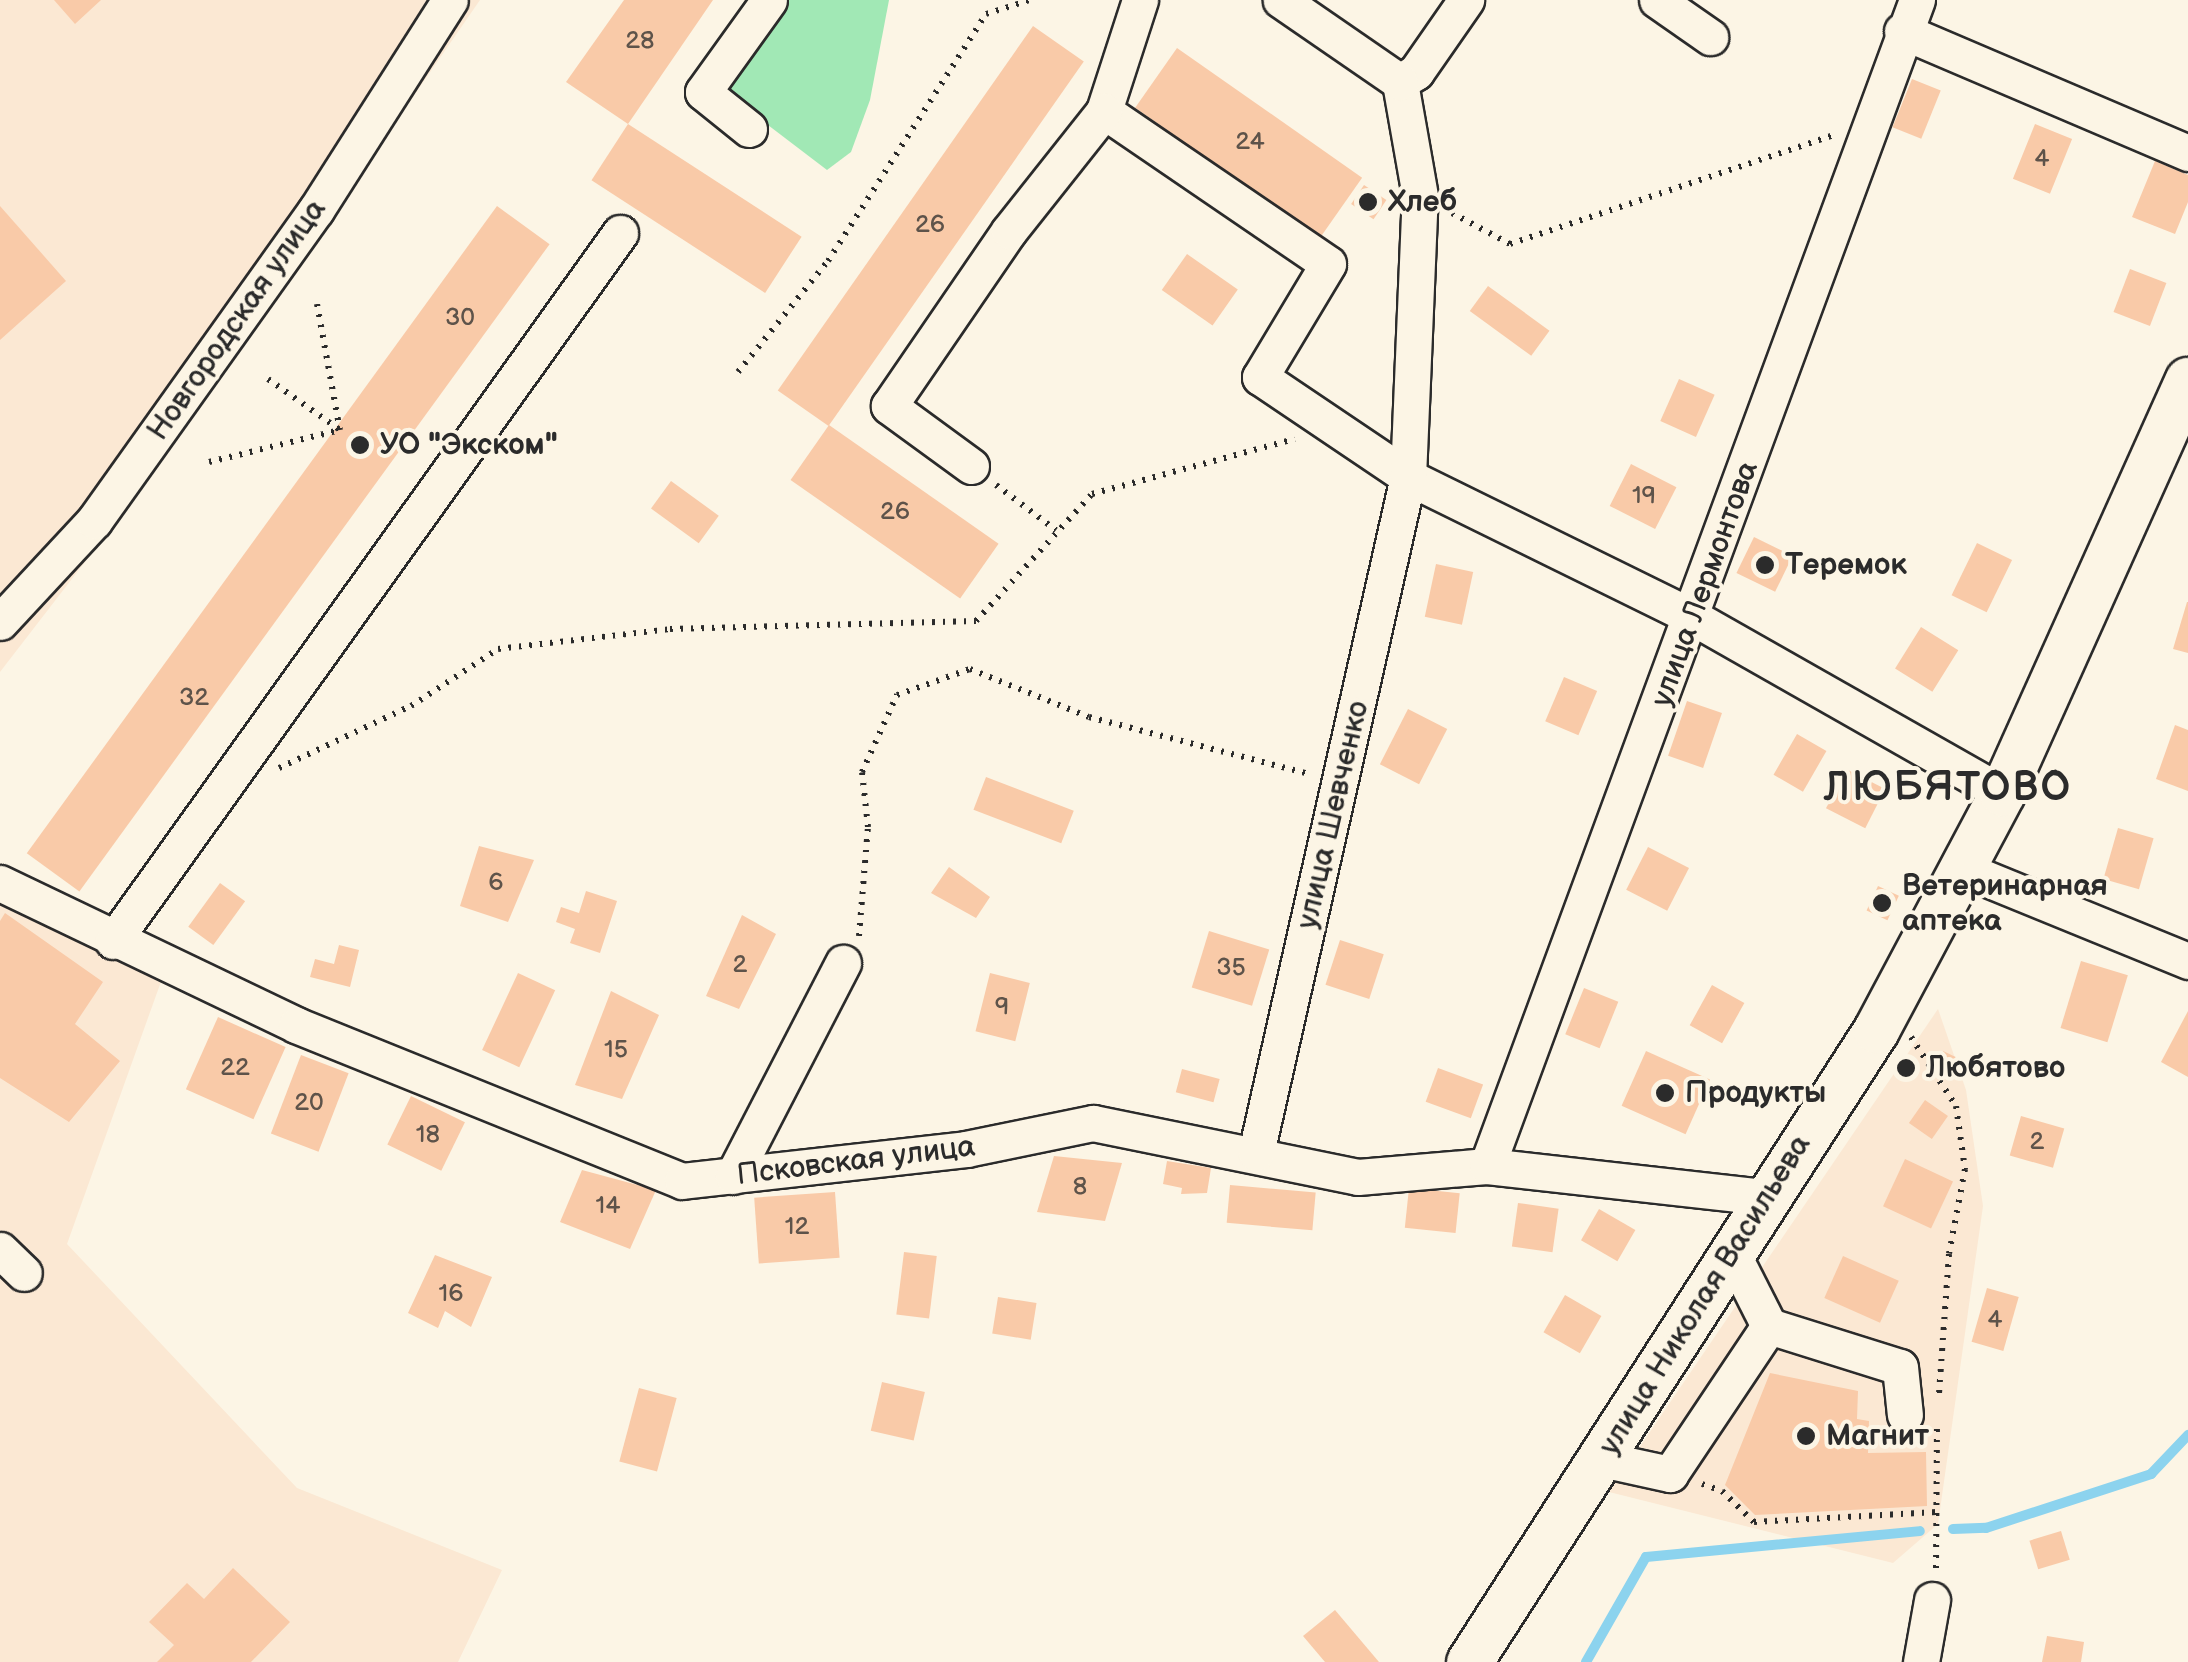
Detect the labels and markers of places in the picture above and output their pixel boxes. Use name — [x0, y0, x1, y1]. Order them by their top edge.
place label: Хлеб — [1388, 184, 1457, 220]
marker: Хлеб — [1357, 191, 1379, 213]
place label: УО "Экском" — [380, 427, 558, 463]
marker: УО "Экском" — [349, 434, 371, 456]
place label: Теремок — [1785, 547, 1907, 583]
marker: Теремок — [1754, 554, 1776, 576]
place label: Ветеринарная аптека — [1902, 868, 2108, 938]
marker: Ветеринарная аптека — [1871, 892, 1893, 914]
place label: Любятово — [1926, 1050, 2065, 1086]
marker: Любятово — [1895, 1057, 1917, 1079]
place label: Продукты — [1685, 1075, 1826, 1111]
marker: Продукты — [1654, 1082, 1676, 1104]
place label: Магнит — [1826, 1418, 1929, 1454]
marker: Магнит — [1795, 1425, 1817, 1447]

